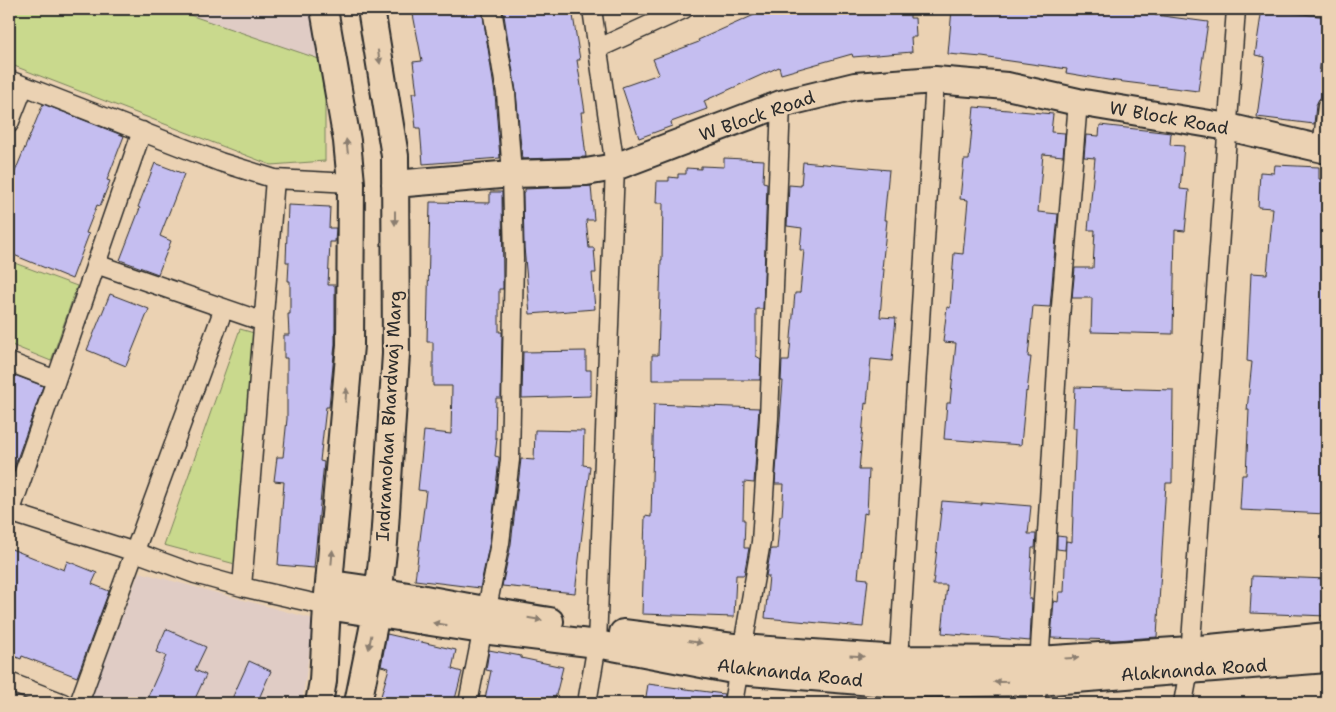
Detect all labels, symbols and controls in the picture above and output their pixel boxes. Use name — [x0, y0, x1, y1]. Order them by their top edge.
one-way arrow — [375, 49, 383, 65]
street label: W Block Road — [696, 85, 818, 147]
street label: W Block Road — [1107, 96, 1231, 140]
one-way arrow — [343, 137, 351, 153]
one-way arrow — [391, 210, 399, 226]
street label: Indramohan Bhardwaj Marg — [370, 290, 408, 542]
one-way arrow — [342, 387, 350, 403]
one-way arrow — [328, 549, 336, 565]
one-way arrow — [527, 615, 543, 623]
one-way arrow — [432, 620, 448, 628]
one-way arrow — [366, 634, 374, 650]
one-way arrow — [688, 638, 704, 646]
street label: Alaknanda Road — [716, 653, 864, 693]
one-way arrow — [849, 653, 865, 661]
one-way arrow — [1064, 653, 1080, 661]
street label: Alaknanda Road — [1120, 653, 1268, 687]
one-way arrow — [992, 678, 1008, 686]

